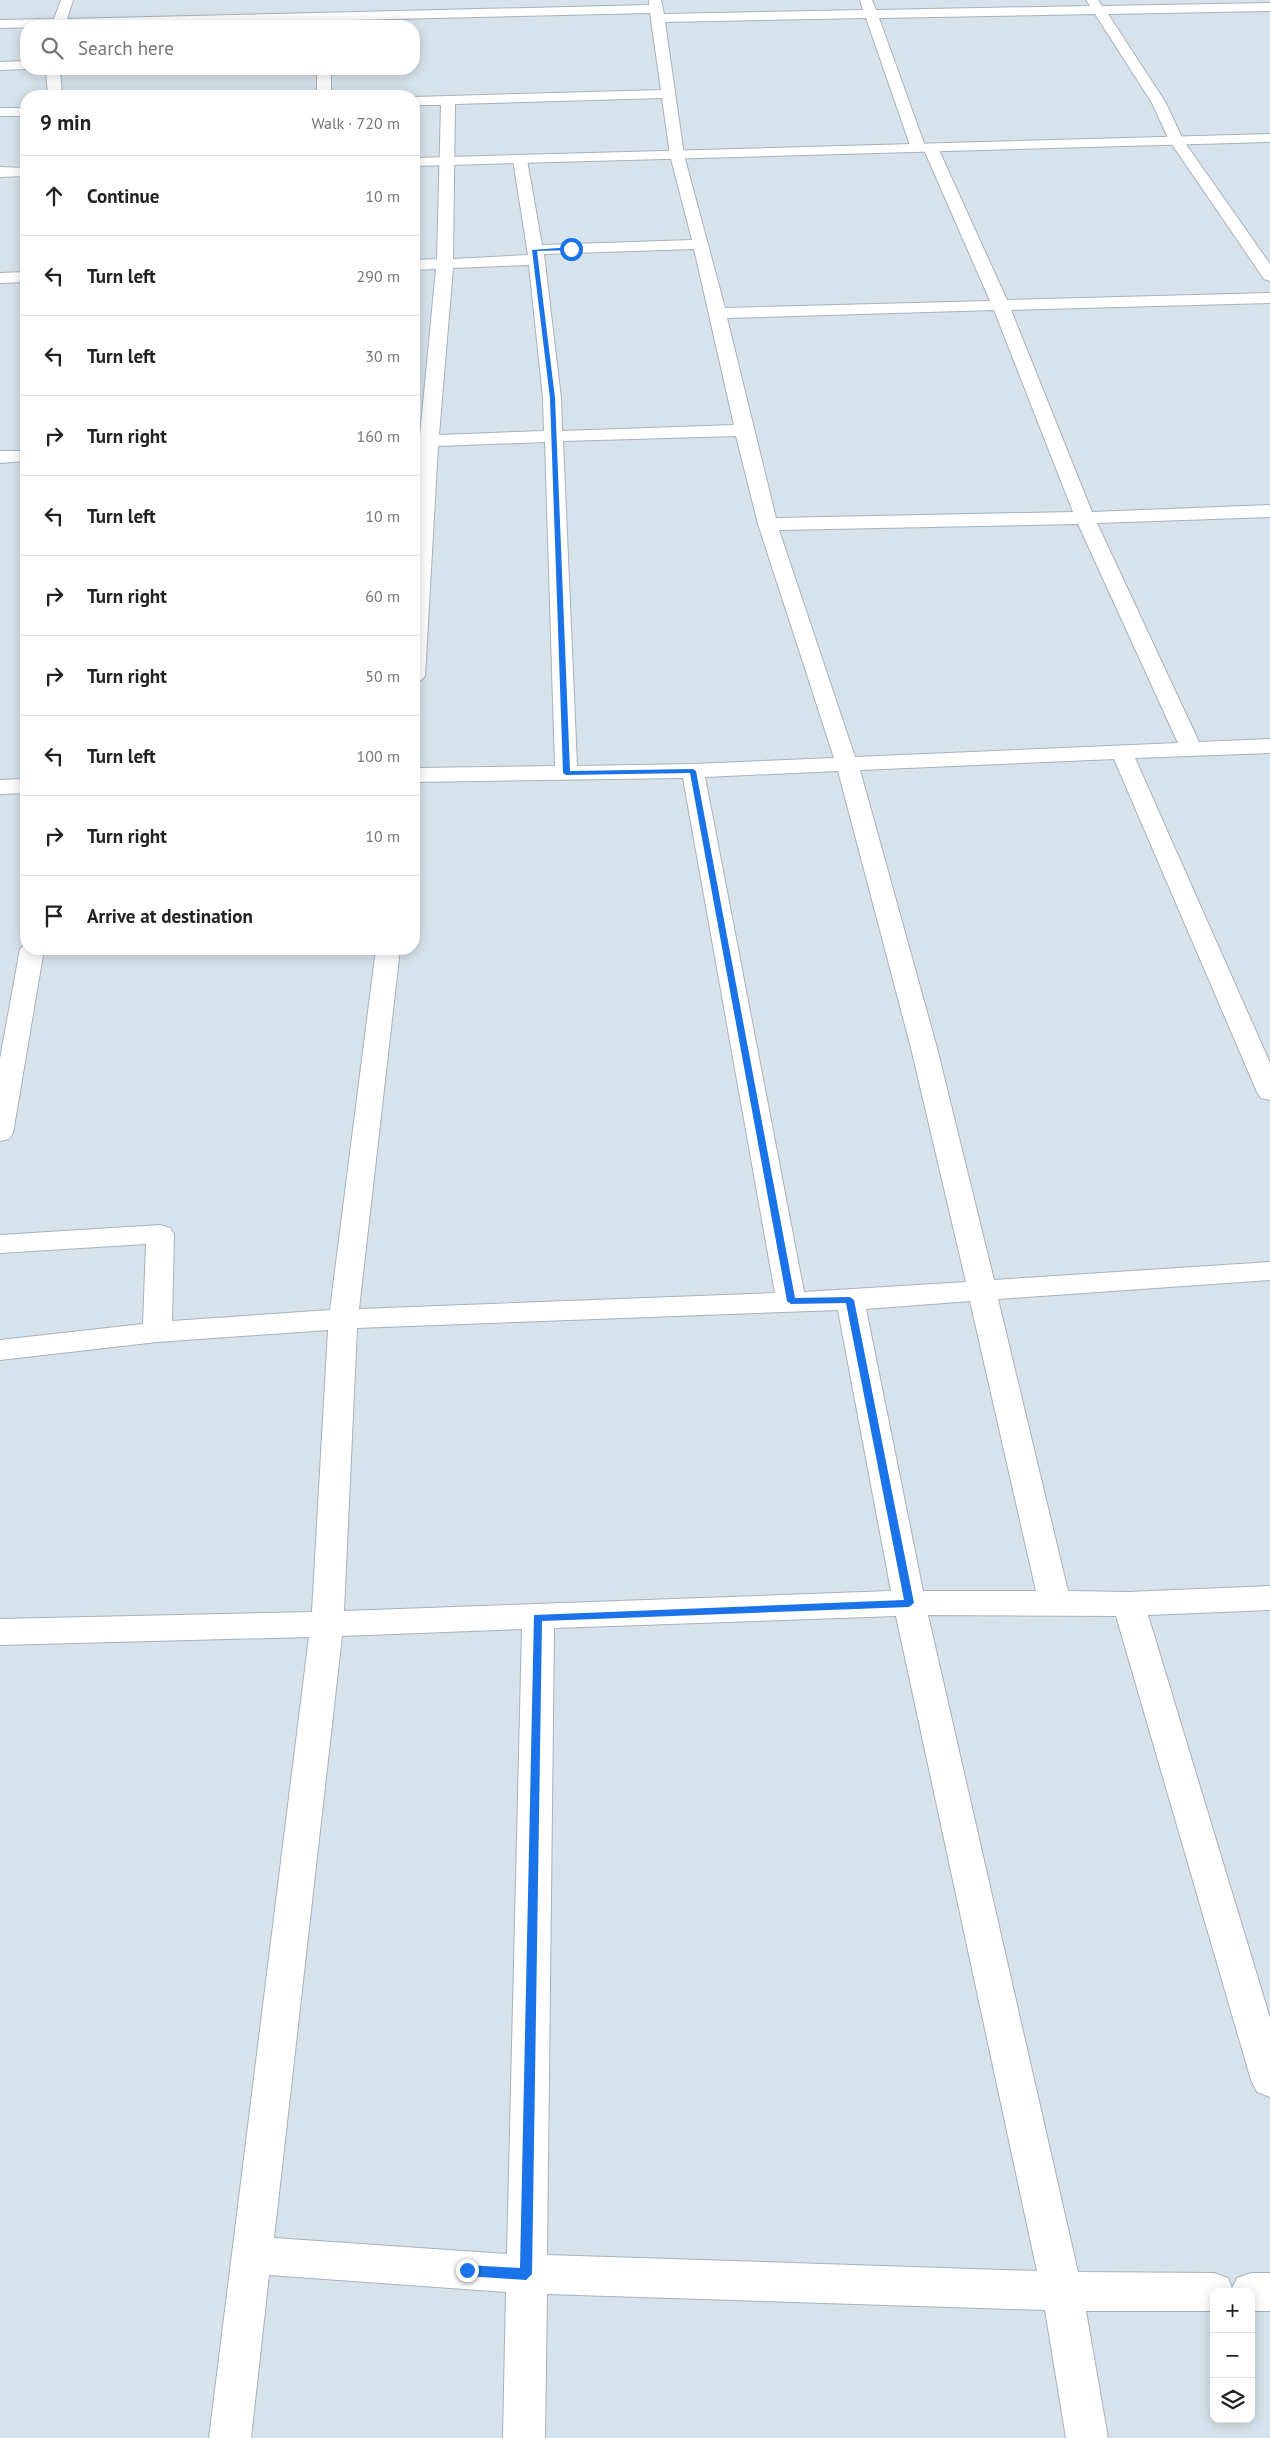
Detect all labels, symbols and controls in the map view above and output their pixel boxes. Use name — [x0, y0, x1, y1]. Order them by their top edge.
search box — [20, 20, 420, 75]
icon: search — [38, 34, 66, 62]
text: Search here — [78, 36, 174, 60]
text: 9 min — [40, 109, 91, 136]
text: Walk · 720 m — [311, 113, 400, 133]
icon: ahead — [40, 182, 68, 210]
text: Continue — [87, 184, 159, 208]
text: 10 m — [365, 186, 400, 206]
route start — [560, 238, 583, 261]
icon: left — [40, 262, 68, 290]
text: Turn left — [87, 264, 156, 288]
text: 290 m — [357, 266, 400, 286]
icon: left — [40, 342, 68, 370]
text: Turn left — [87, 344, 156, 368]
text: 30 m — [365, 346, 400, 366]
icon: right — [40, 422, 68, 450]
text: Turn right — [87, 424, 167, 448]
text: 160 m — [357, 426, 400, 446]
icon: left — [40, 502, 68, 530]
text: Turn left — [87, 504, 156, 528]
text: 10 m — [365, 506, 400, 526]
icon: right — [40, 582, 68, 610]
text: Turn right — [87, 584, 167, 608]
text: 60 m — [365, 586, 400, 606]
icon: right — [40, 662, 68, 690]
text: Turn right — [87, 664, 167, 688]
text: 50 m — [365, 666, 400, 686]
icon: left — [40, 742, 68, 770]
text: Turn left — [87, 744, 156, 768]
text: 100 m — [357, 746, 400, 766]
icon: right — [40, 822, 68, 850]
text: Turn right — [87, 824, 167, 848]
text: 10 m — [365, 826, 400, 846]
icon: arrive — [40, 902, 68, 930]
text: Arrive at destination — [87, 904, 253, 928]
route end — [456, 2259, 479, 2282]
map controls — [1210, 2288, 1255, 2423]
button: + — [1210, 2288, 1255, 2333]
button: − — [1210, 2333, 1255, 2378]
button: layers — [1210, 2378, 1255, 2423]

